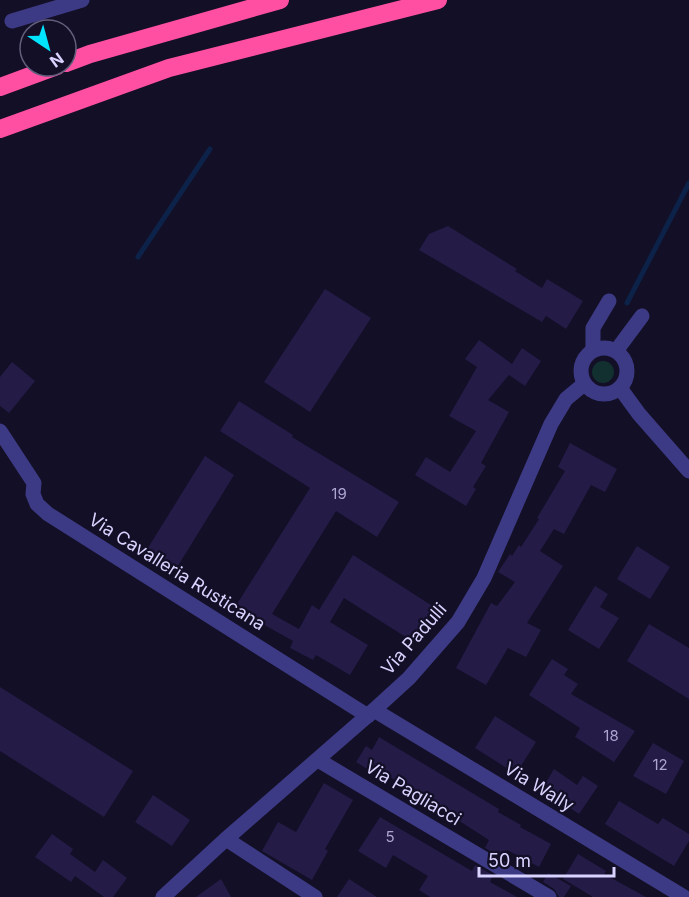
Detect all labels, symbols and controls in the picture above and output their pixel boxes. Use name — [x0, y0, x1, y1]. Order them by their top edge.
north arrow — [18, 18, 78, 78]
text: N — [46, 48, 68, 72]
house number: 19 — [331, 484, 347, 503]
street label: Via Cavalleria Rusticana — [85, 509, 269, 635]
street label: Via Padulli — [377, 598, 451, 679]
house number: 18 — [603, 726, 619, 745]
house number: 12 — [652, 755, 668, 774]
street label: Via Pagliacci — [361, 756, 465, 829]
street label: Via Wally — [501, 758, 578, 816]
house number: 5 — [385, 827, 395, 846]
scale bar — [479, 840, 614, 878]
text: 50 m — [488, 850, 531, 871]

